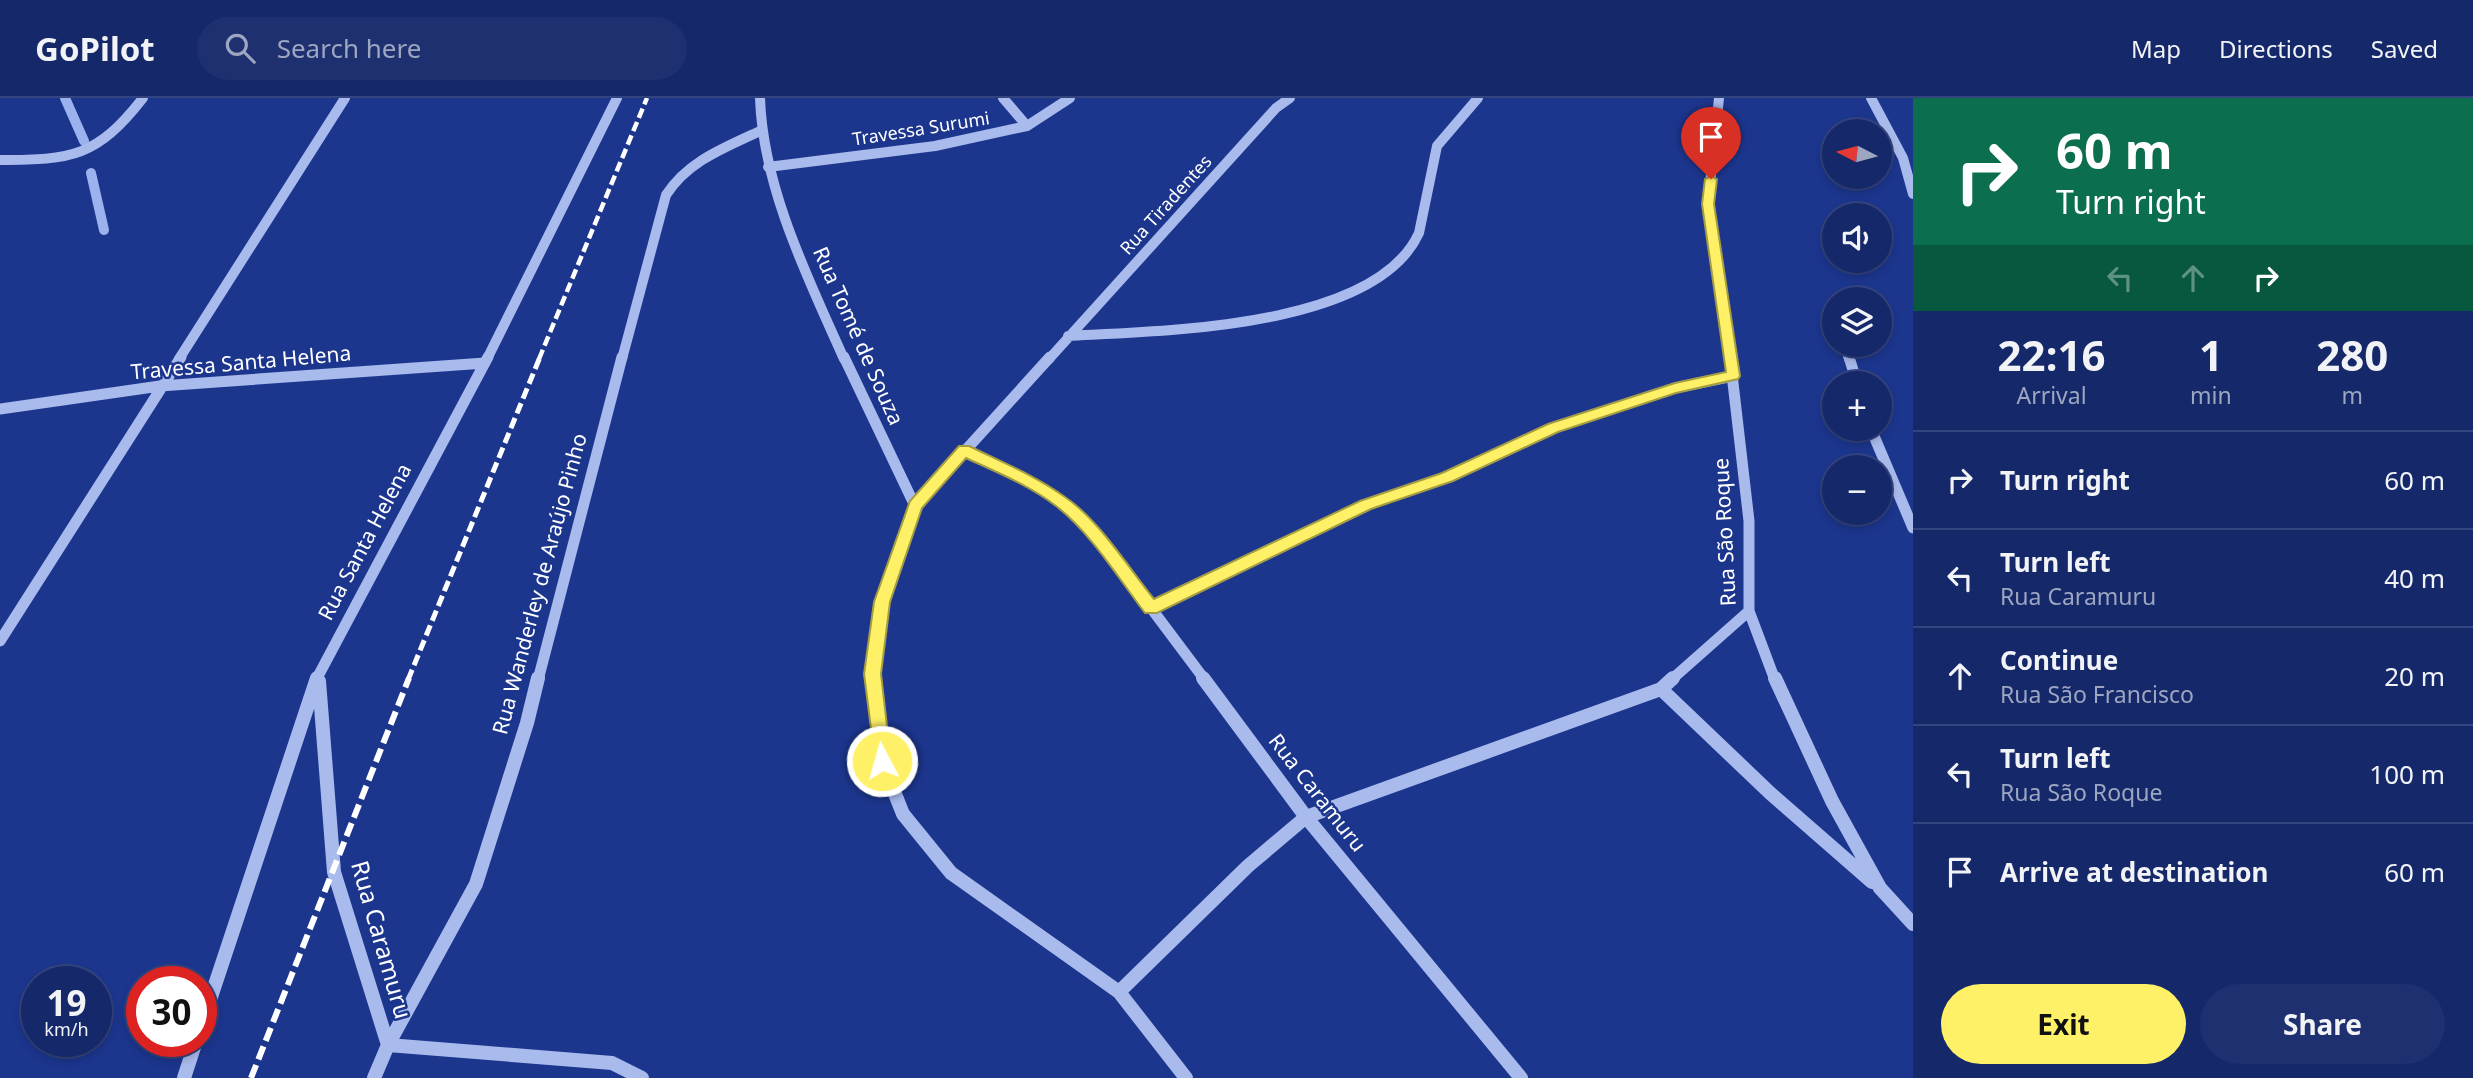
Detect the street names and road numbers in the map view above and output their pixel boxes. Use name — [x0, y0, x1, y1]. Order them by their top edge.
street label: Travessa Surumi — [850, 105, 991, 151]
street label: Rua Tiradentes — [1114, 149, 1217, 259]
street label: Rua Tomé de Souza — [807, 242, 911, 429]
street label: Travessa Santa Helena — [130, 338, 352, 386]
street label: Rua Wanderley de Araújo Pinho — [485, 430, 593, 737]
street label: Rua São Roque — [1706, 457, 1742, 607]
street label: Rua Santa Helena — [311, 458, 417, 625]
street label: Rua Caramuru — [1263, 728, 1373, 857]
street label: Rua Caramuru — [344, 857, 421, 1022]

